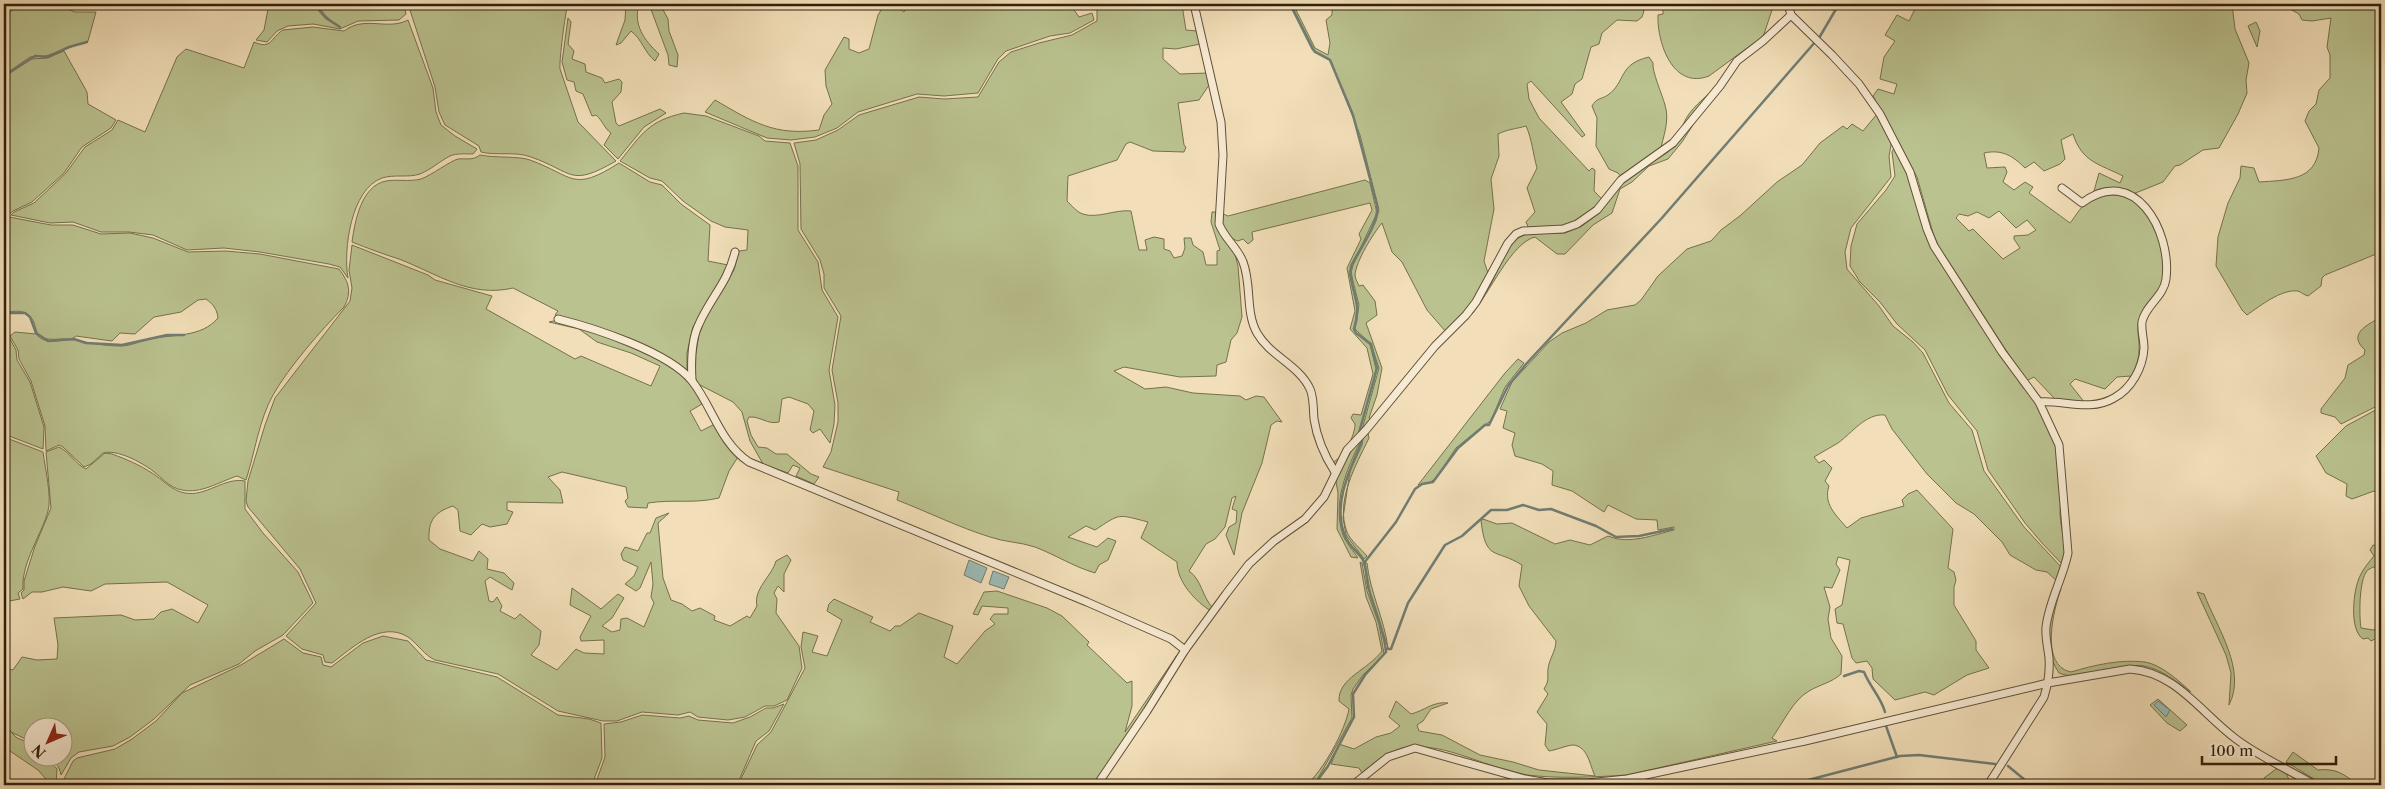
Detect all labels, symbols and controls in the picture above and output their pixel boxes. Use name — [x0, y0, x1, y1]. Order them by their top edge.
north arrow — [22, 716, 72, 766]
scale bar — [2202, 734, 2336, 766]
text: N — [28, 741, 49, 762]
text: 100 m — [2210, 741, 2253, 760]

